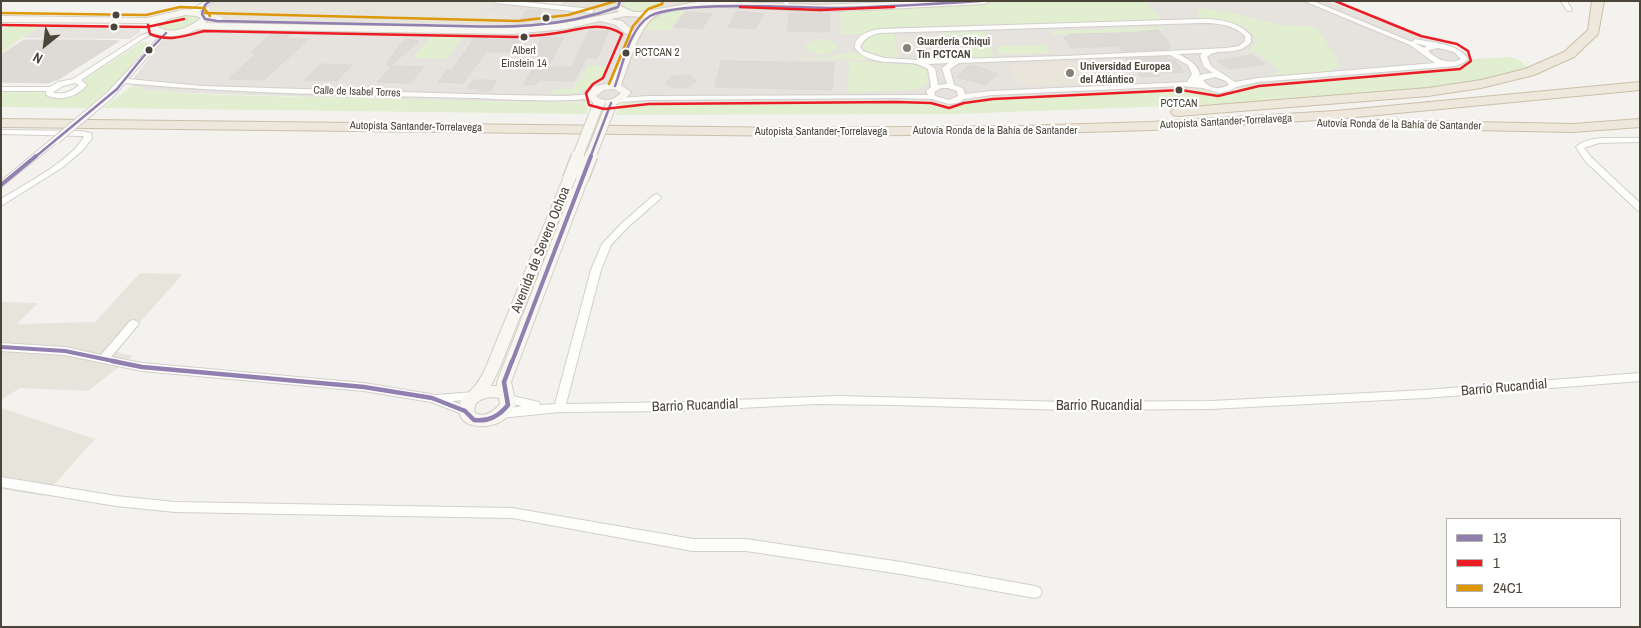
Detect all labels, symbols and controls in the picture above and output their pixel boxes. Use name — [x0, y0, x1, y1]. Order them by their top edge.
unlabelled marker — [111, 10, 121, 20]
unlabelled marker — [541, 13, 551, 23]
north arrow — [20, 20, 70, 70]
unlabelled marker — [109, 22, 119, 32]
marker: Albert Einstein 14 — [519, 32, 529, 42]
place label: Guardería Chiqui Tin PCTCAN — [917, 35, 990, 61]
marker: Guardería Chiqui Tin PCTCAN — [901, 42, 913, 54]
place label: Albert Einstein 14 — [501, 44, 547, 70]
unlabelled marker — [144, 45, 154, 55]
place label: PCTCAN 2 — [635, 46, 680, 60]
text: N — [30, 48, 46, 68]
marker: PCTCAN 2 — [621, 48, 631, 58]
place label: Universidad Europea del Atlántico — [1080, 60, 1170, 86]
marker: Universidad Europea del Atlántico — [1064, 67, 1076, 79]
street label: Calle de Isabel Torres — [313, 84, 401, 100]
marker: PCTCAN — [1174, 85, 1184, 95]
place label: PCTCAN — [1160, 97, 1198, 111]
street label: Autopista Santander-Torrelavega — [1160, 112, 1292, 132]
street label: Autovía Ronda de la Bahía de Santander — [1317, 117, 1481, 133]
street label: Autopista Santander-Torrelavega — [350, 119, 482, 135]
street label: Autovía Ronda de la Bahía de Santander — [913, 124, 1077, 138]
street label: Autopista Santander-Torrelavega — [755, 125, 887, 139]
street label: Avenida de Severo Ochoa — [508, 185, 574, 315]
street label: Barrio Rucandial — [1460, 376, 1548, 400]
street label: Barrio Rucandial — [652, 396, 738, 416]
street label: Barrio Rucandial — [1056, 398, 1142, 414]
legend — [1446, 518, 1621, 608]
text: 13 — [1493, 527, 1507, 548]
text: 1 — [1493, 552, 1500, 573]
text: 24C1 — [1493, 577, 1522, 598]

